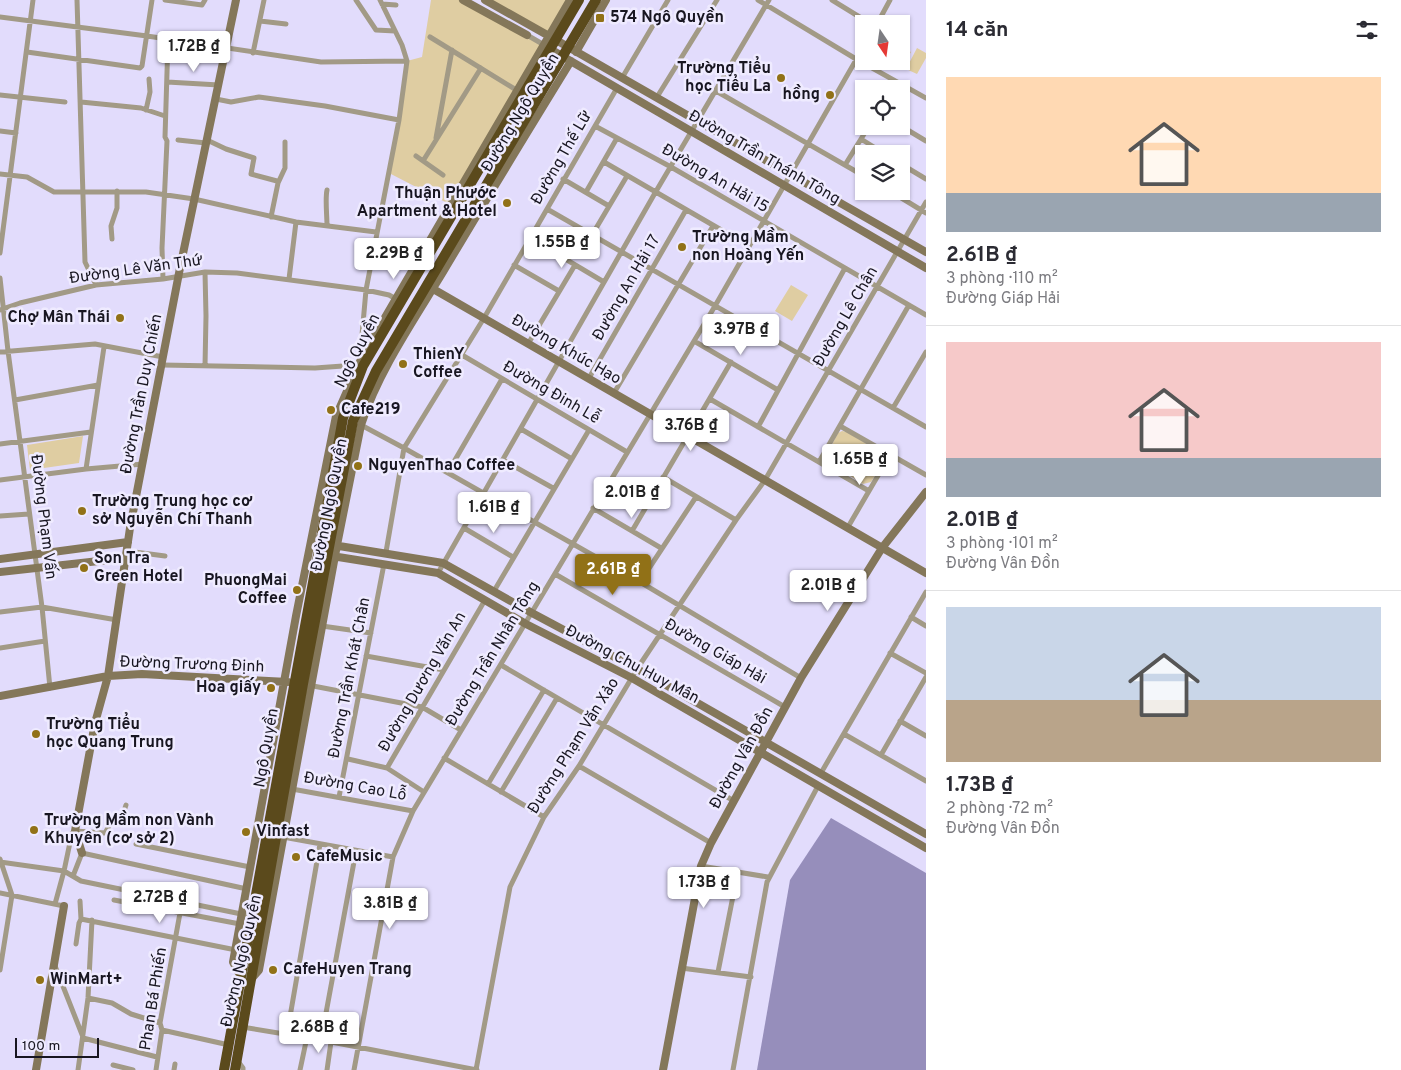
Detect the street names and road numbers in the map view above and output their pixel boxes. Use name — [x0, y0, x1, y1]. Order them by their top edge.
street label: Đường Ngô Quyền — [477, 49, 564, 176]
street label: Đường Trần Thánh Tông — [685, 105, 844, 210]
street label: Đường Thế Lữ — [526, 107, 597, 208]
street label: Đường An Hải 15 — [658, 140, 772, 218]
street label: Đường An Hải 17 — [589, 232, 665, 344]
street label: Đường Lê Văn Thứ — [68, 251, 204, 289]
street label: Đường Lê Chân — [809, 263, 883, 371]
street label: Ngô Quyền — [330, 310, 385, 391]
street label: Đường Khúc Hạo — [508, 311, 624, 390]
street label: Đường Trần Duy Chiến — [116, 312, 167, 476]
street label: Đường Đinh Lễ — [499, 355, 604, 429]
street label: Đường Ngô Quyền — [306, 437, 353, 573]
street label: Đường Phạm Vấn — [25, 453, 62, 581]
street label: Đường Trần Nhân Tông — [441, 577, 544, 730]
street label: Đường Trần Khát Chân — [324, 596, 375, 760]
street label: Đường Dương Văn An — [375, 608, 471, 756]
street label: Đường Giáp Hải — [661, 615, 769, 689]
street label: Đường Chu Huy Mân — [561, 621, 703, 709]
street label: Đường Trương Định — [119, 652, 265, 678]
street label: Đường Phạm Văn Xảo — [524, 674, 624, 818]
street label: Đường Vân Đồn — [705, 703, 778, 813]
street label: Ngô Quyền — [249, 706, 284, 789]
street label: Đường Cao Lỗ — [302, 766, 408, 806]
street label: Đường Ngô Quyền — [216, 893, 267, 1029]
street label: Phan Bá Phiến — [135, 946, 172, 1052]

